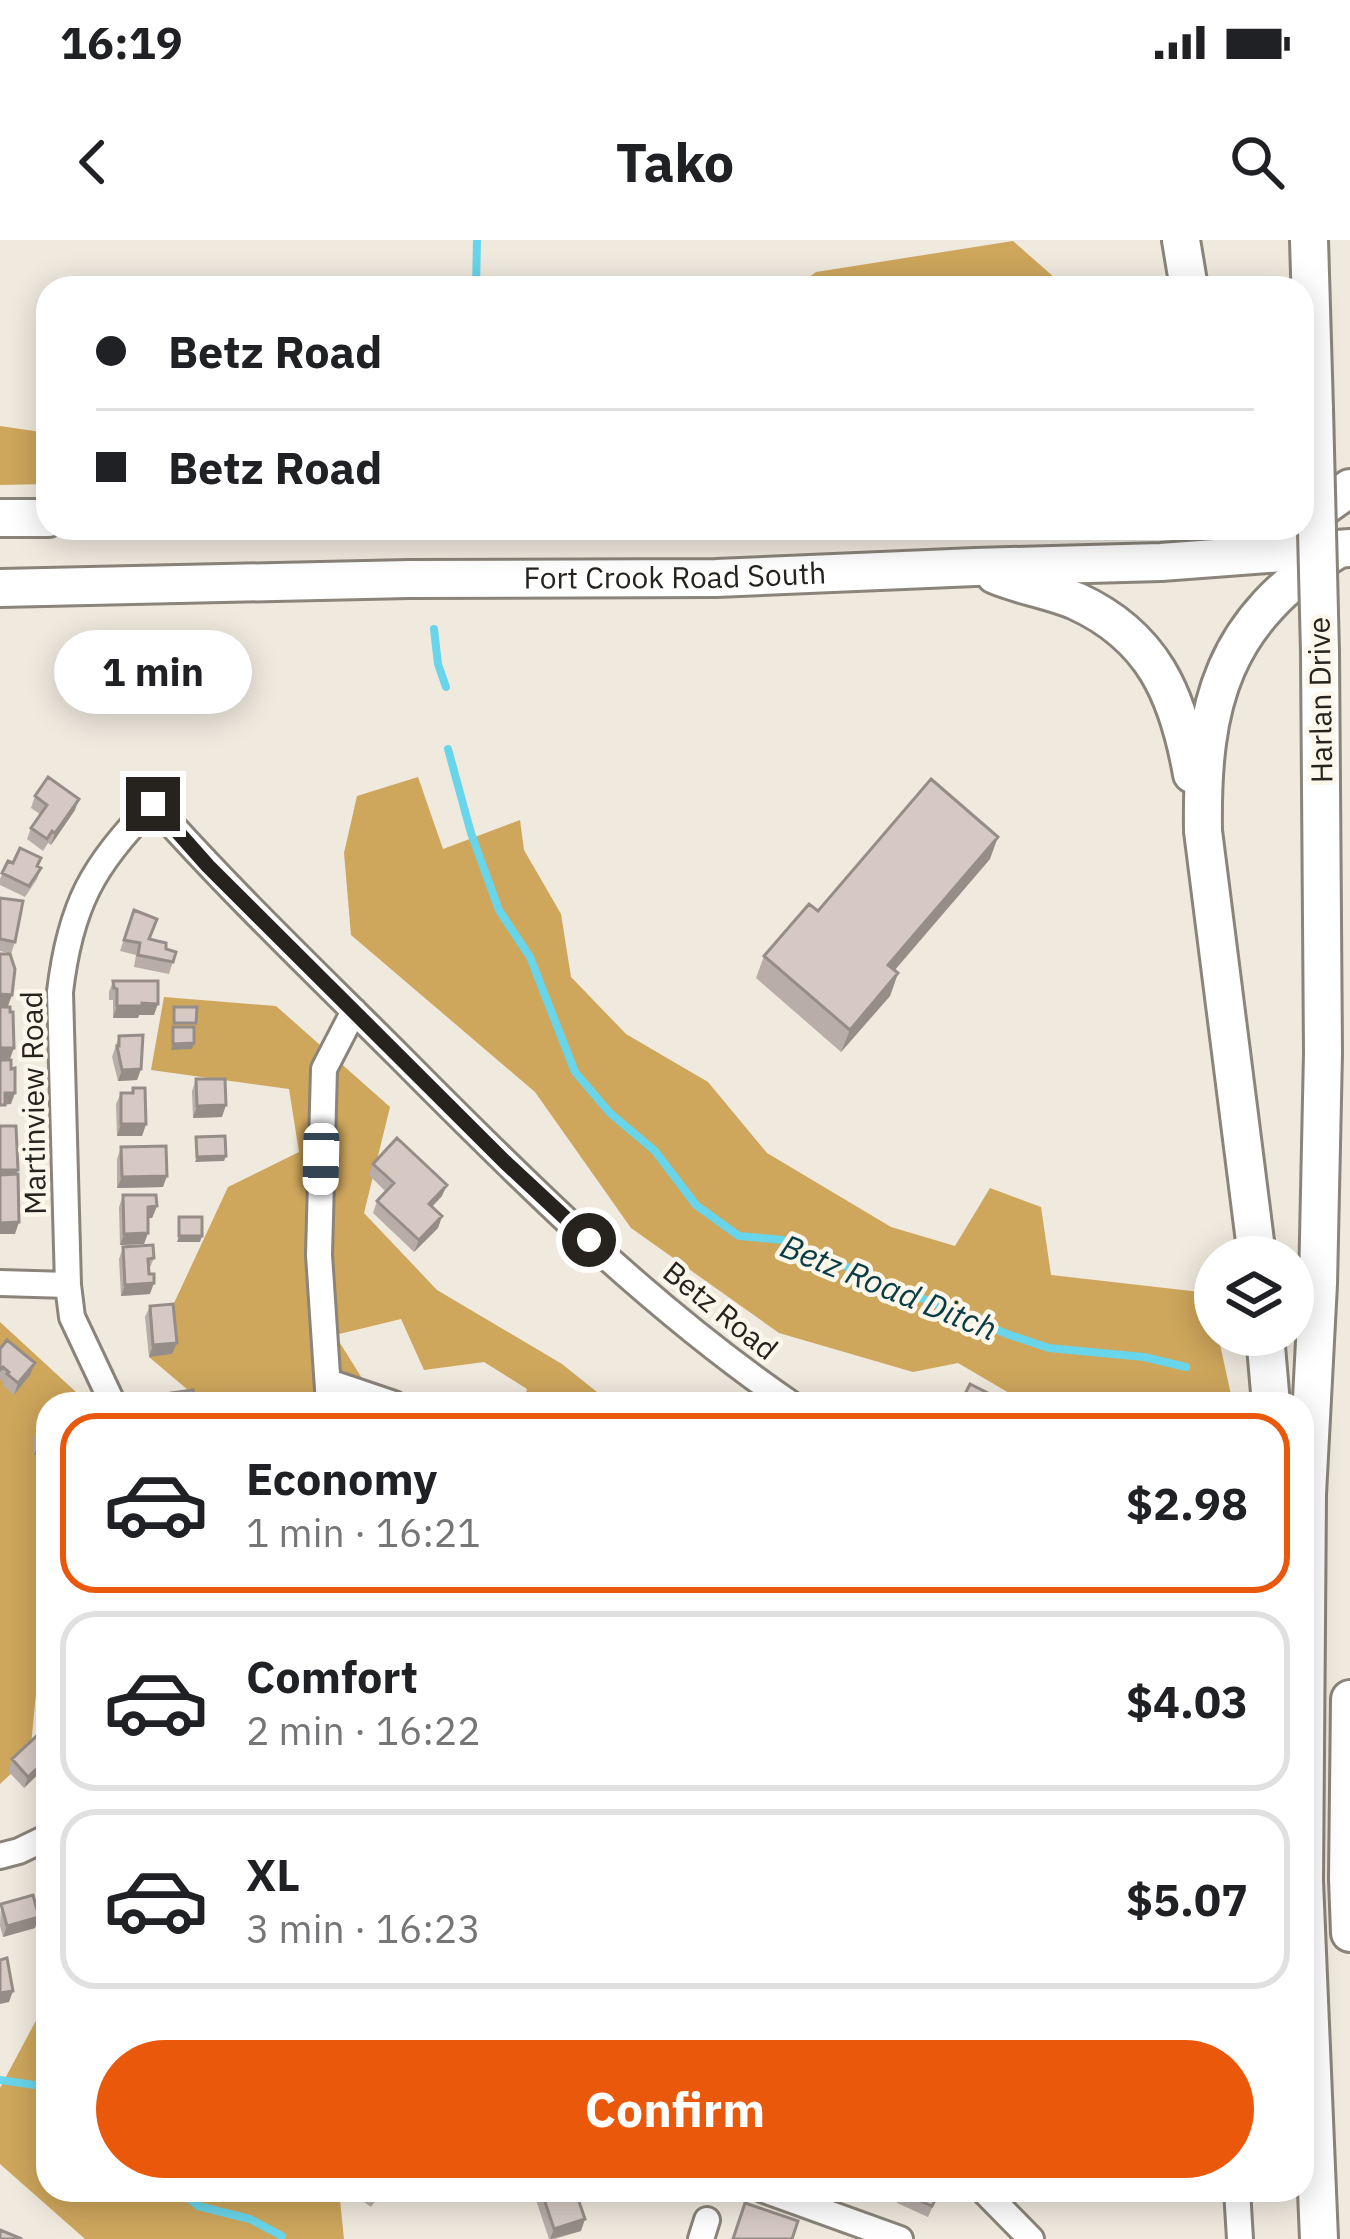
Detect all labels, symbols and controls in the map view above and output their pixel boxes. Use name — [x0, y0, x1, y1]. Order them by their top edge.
text: 16:19 — [60, 13, 183, 71]
text: Tako — [616, 127, 734, 197]
icon: back — [60, 129, 126, 195]
icon: search — [1224, 129, 1290, 195]
text: Betz Road — [168, 322, 382, 380]
text: Betz Road — [168, 438, 382, 496]
street label: Fort Crook Road South — [524, 552, 827, 597]
street label: Harlan Drive — [1299, 617, 1340, 783]
callout: 1 min — [54, 630, 252, 714]
text: 1 min — [102, 646, 204, 697]
route end — [126, 777, 180, 831]
street label: Martinview Road — [11, 991, 54, 1215]
car — [302, 1123, 340, 1195]
route start — [562, 1213, 616, 1267]
water label: Betz Road Ditch — [775, 1224, 1004, 1350]
map controls — [1194, 1236, 1314, 1356]
button: layers — [1194, 1236, 1314, 1356]
street label: Betz Road — [656, 1252, 786, 1368]
icon: car — [102, 1449, 210, 1557]
text: Economy — [246, 1449, 437, 1507]
text: $2.98 — [1126, 1474, 1248, 1532]
text: 1 min · 16:21 — [246, 1507, 481, 1558]
icon: car — [102, 1647, 210, 1755]
text: Comfort — [246, 1647, 418, 1705]
text: $4.03 — [1126, 1672, 1248, 1730]
text: 2 min · 16:22 — [246, 1705, 481, 1756]
icon: car — [102, 1845, 210, 1953]
text: XL — [246, 1845, 300, 1903]
text: $5.07 — [1126, 1870, 1248, 1928]
text: 3 min · 16:23 — [246, 1903, 481, 1954]
button: Confirm — [96, 2040, 1254, 2178]

